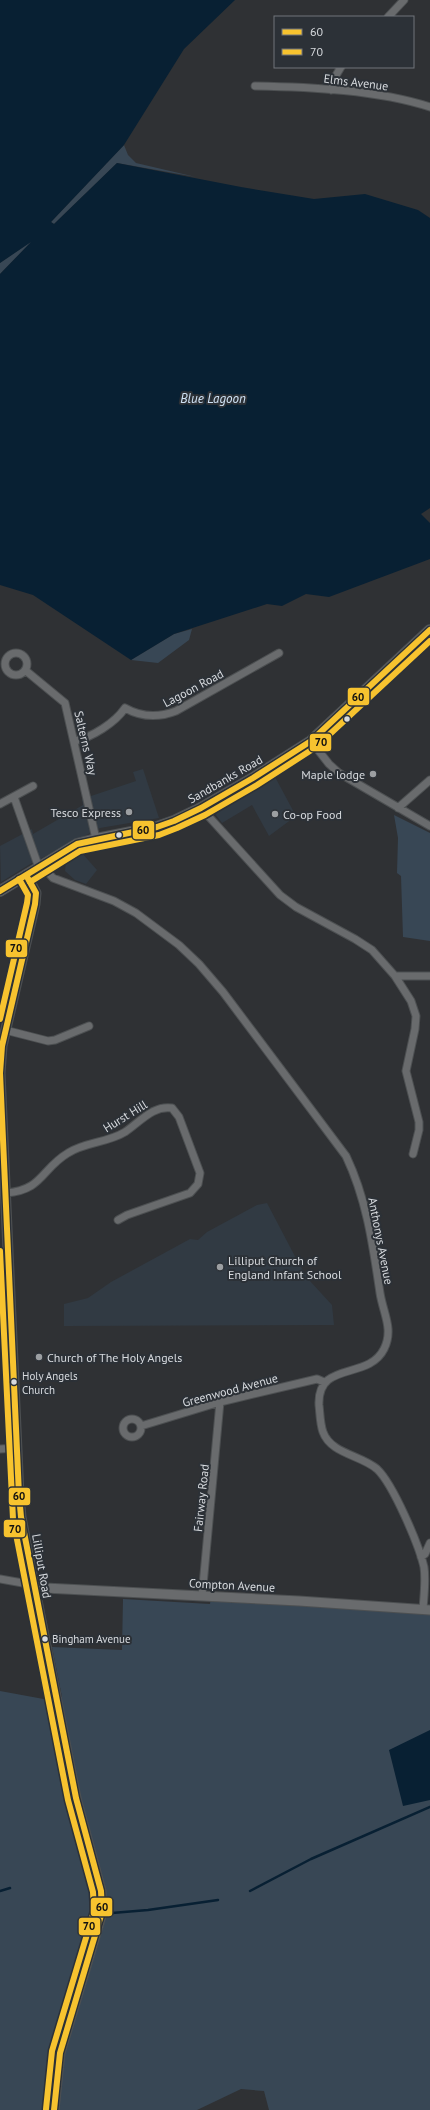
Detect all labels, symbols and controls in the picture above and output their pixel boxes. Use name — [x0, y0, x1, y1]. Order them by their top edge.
legend — [274, 16, 414, 68]
text: 60 — [310, 24, 324, 39]
text: 70 — [310, 44, 324, 59]
street label: Elms Avenue — [323, 71, 389, 93]
water label: Blue Lagoon — [180, 390, 246, 407]
street label: Lagoon Road — [160, 666, 226, 710]
line badge: 60 — [347, 687, 370, 706]
text: 60 — [352, 690, 364, 704]
street label: Salterns Way — [71, 709, 101, 777]
unlabelled marker — [342, 714, 352, 724]
line badge: 70 — [309, 733, 332, 752]
text: 70 — [315, 735, 327, 749]
street label: Sandbanks Road — [185, 752, 265, 806]
place label: Maple lodge — [301, 767, 365, 782]
marker: Maple lodge — [368, 769, 378, 779]
place label: Tesco Express — [51, 805, 121, 820]
marker: Tesco Express — [124, 807, 134, 817]
place label: Co-op Food — [283, 807, 342, 822]
marker: Co-op Food — [270, 809, 280, 819]
line badge: 60 — [132, 820, 155, 840]
text: 60 — [137, 823, 149, 837]
unlabelled marker — [114, 830, 124, 840]
line badge: 70 — [5, 939, 28, 958]
text: 70 — [10, 941, 22, 955]
street label: Hurst Hill — [100, 1096, 150, 1135]
street label: Anthonys Avenue — [365, 1196, 397, 1286]
place label: Lilliput Church of England Infant School — [228, 1253, 342, 1282]
marker: Lilliput Church of England Infant School — [215, 1262, 225, 1272]
place label: Church of The Holy Angels — [47, 1350, 182, 1365]
marker: Church of The Holy Angels — [34, 1352, 44, 1362]
place label: Holy Angels Church — [22, 1369, 78, 1397]
street label: Greenwood Avenue — [181, 1370, 279, 1410]
marker: Holy Angels Church — [9, 1377, 19, 1387]
street label: Fairway Road — [190, 1463, 212, 1533]
line badge: 60 — [8, 1487, 31, 1506]
text: 60 — [13, 1489, 25, 1503]
line badge: 70 — [3, 1519, 26, 1538]
text: 70 — [9, 1522, 21, 1536]
street label: Lilliput Road — [29, 1533, 55, 1599]
street label: Compton Avenue — [188, 1575, 276, 1595]
place label: Bingham Avenue — [52, 1632, 131, 1646]
marker: Bingham Avenue — [40, 1634, 50, 1644]
line badge: 60 — [90, 1897, 113, 1917]
text: 60 — [96, 1900, 108, 1914]
line badge: 70 — [78, 1917, 101, 1936]
text: 70 — [83, 1919, 95, 1933]

